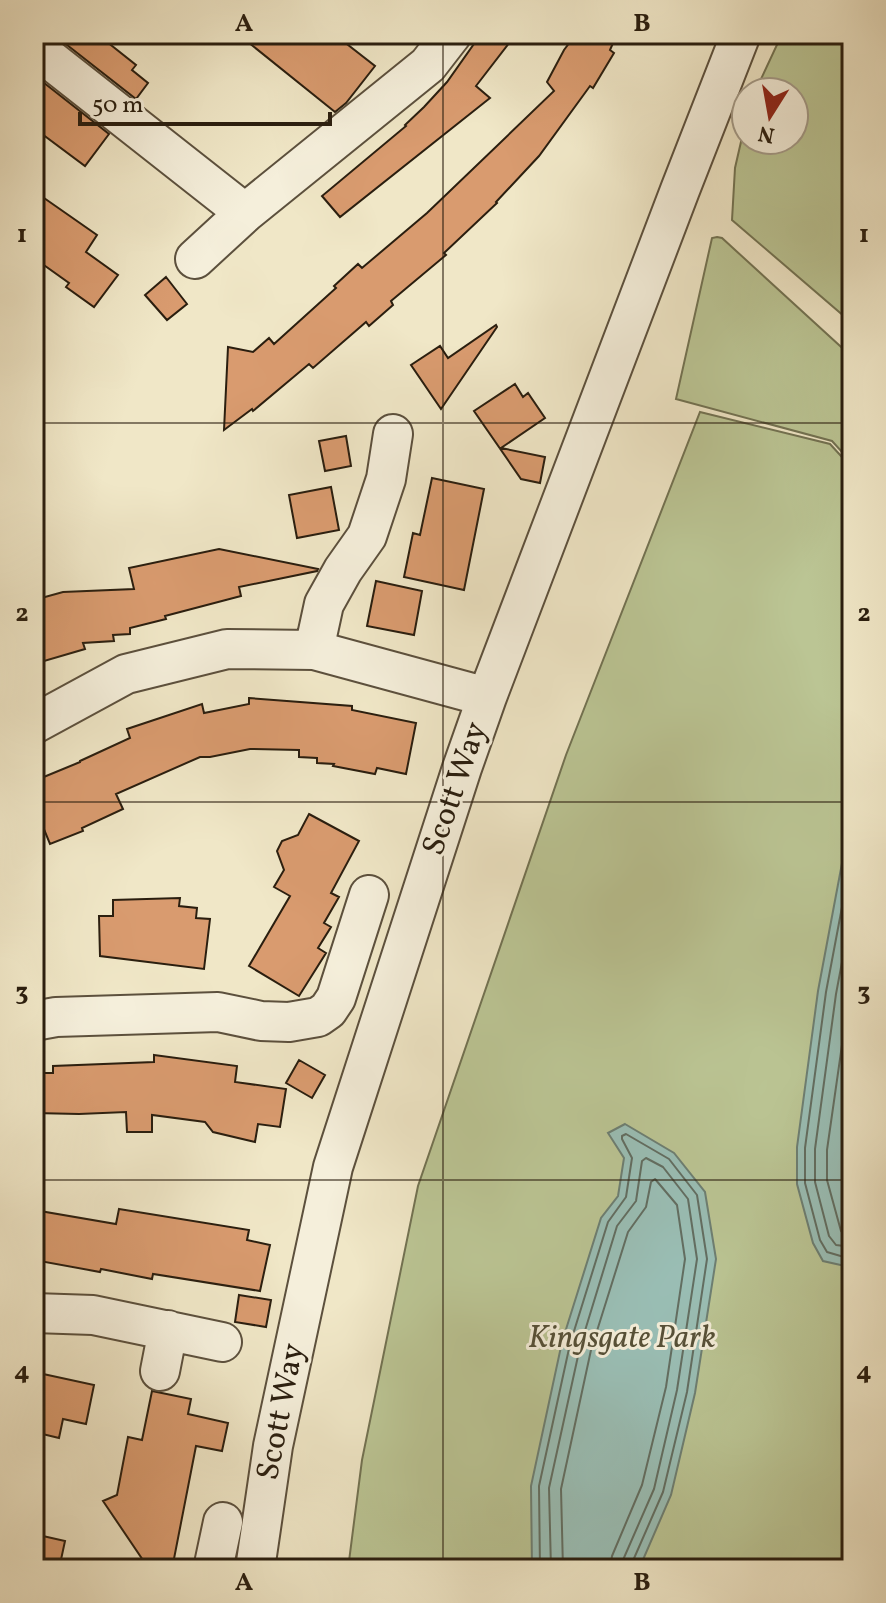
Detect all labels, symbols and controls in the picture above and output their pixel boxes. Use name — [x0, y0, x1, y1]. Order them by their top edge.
text: A — [235, 6, 254, 42]
text: B — [633, 6, 651, 42]
scale bar — [80, 76, 330, 126]
north arrow — [730, 76, 810, 156]
text: 50 m — [92, 89, 144, 123]
text: N — [756, 116, 777, 150]
text: 1 — [17, 217, 27, 253]
text: 1 — [859, 217, 869, 253]
text: 2 — [15, 596, 29, 632]
text: 2 — [857, 596, 871, 632]
street label: Scott Way — [413, 716, 499, 862]
text: 3 — [15, 975, 29, 1011]
text: 3 — [857, 975, 871, 1011]
park label: Kingsgate Park — [528, 1317, 716, 1361]
street label: Scott Way — [247, 1340, 317, 1484]
text: 4 — [14, 1354, 30, 1390]
text: 4 — [856, 1354, 872, 1390]
text: A — [235, 1565, 254, 1601]
text: B — [633, 1565, 651, 1601]

